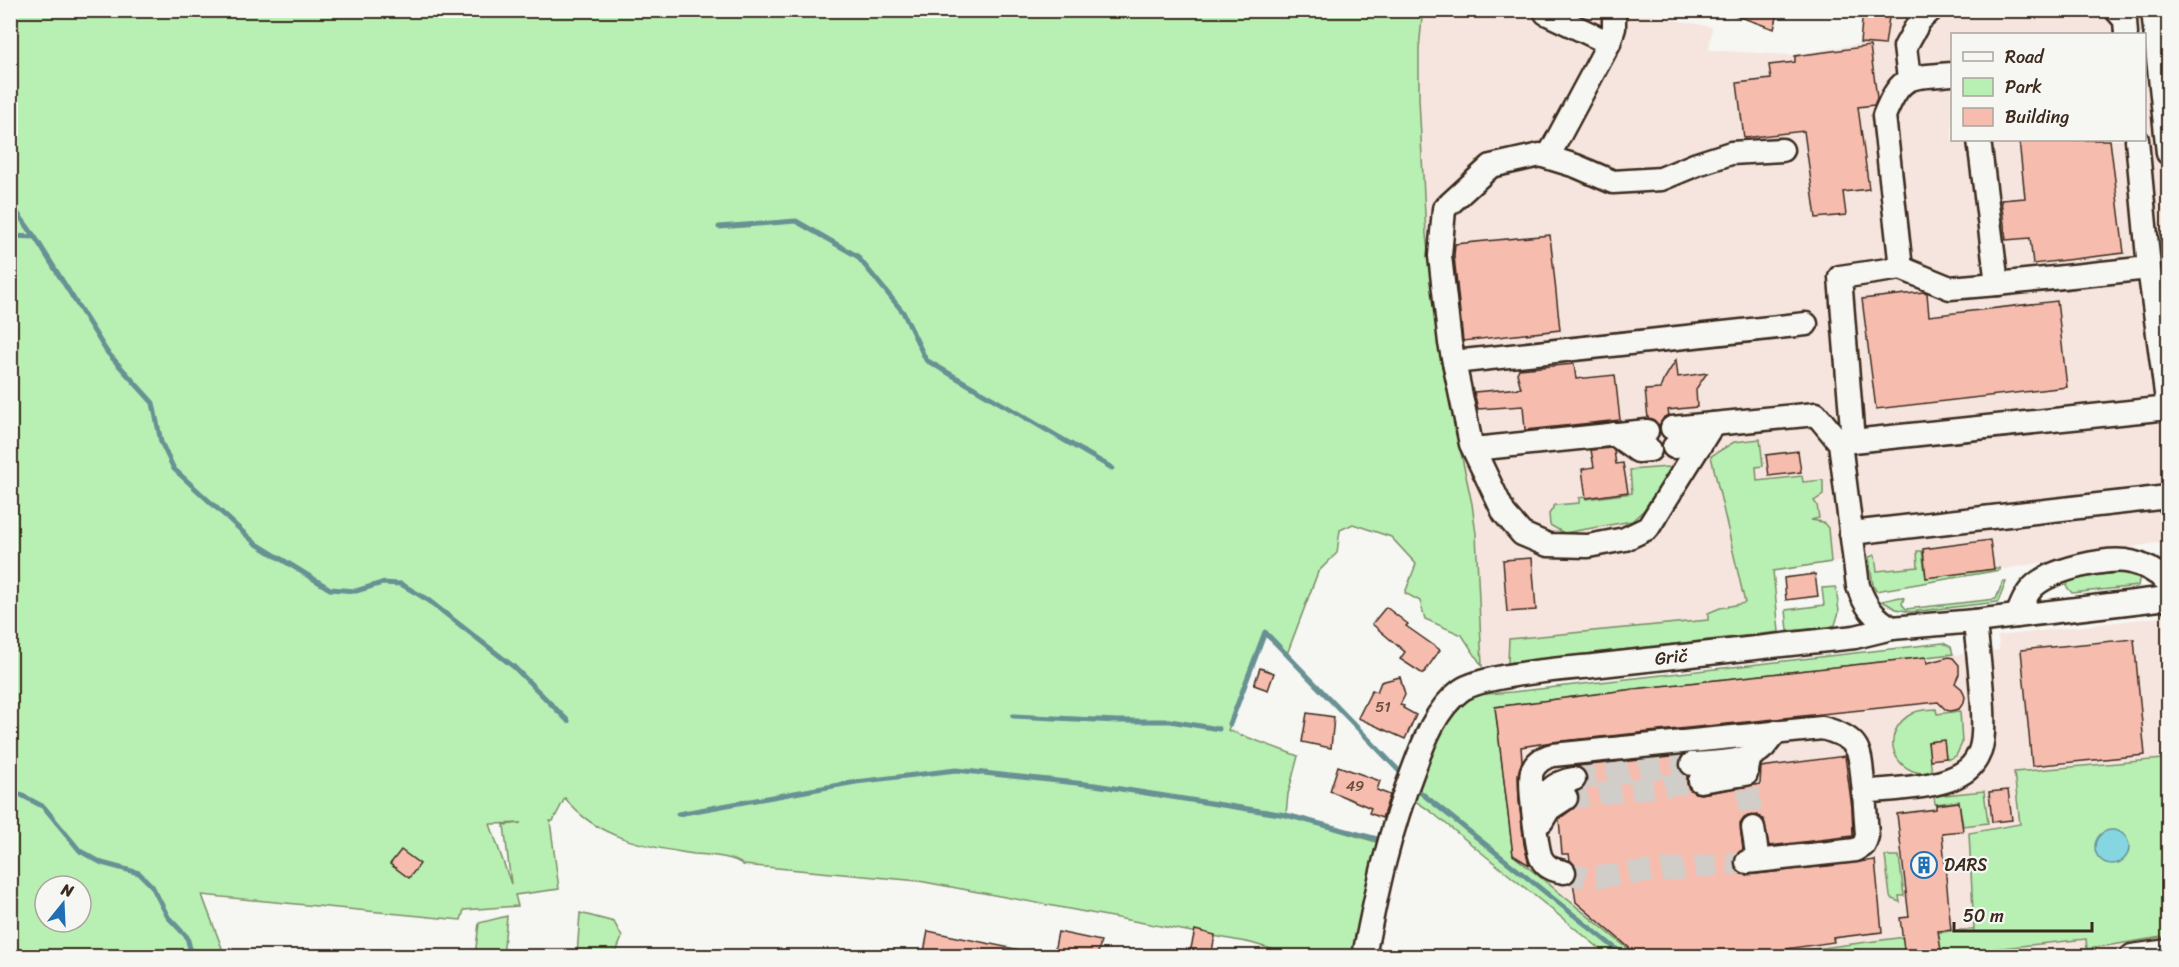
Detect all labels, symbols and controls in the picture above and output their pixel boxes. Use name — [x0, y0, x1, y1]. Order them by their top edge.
legend — [1951, 33, 2146, 141]
text: Road — [2005, 41, 2045, 73]
text: Park — [2005, 71, 2042, 103]
text: Building — [2005, 101, 2069, 133]
street label: Grič — [1653, 639, 1690, 675]
house number: 51 — [1375, 694, 1391, 720]
house number: 49 — [1346, 773, 1364, 799]
place label: DARS — [1944, 849, 1987, 881]
building icon: DARS — [1909, 850, 1939, 880]
north arrow — [33, 874, 93, 934]
text: N — [57, 874, 78, 906]
scale bar — [1954, 895, 2092, 933]
text: 50 m — [1963, 900, 2004, 932]

